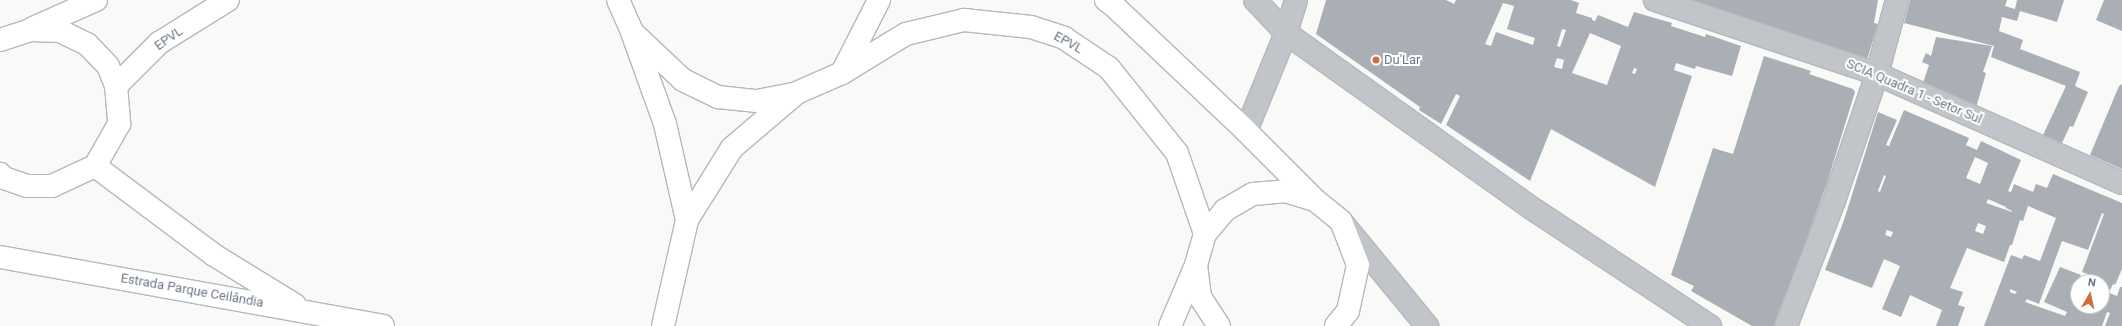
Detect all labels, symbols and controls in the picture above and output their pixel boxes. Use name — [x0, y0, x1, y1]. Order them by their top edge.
street label: EPVL — [152, 24, 186, 54]
street label: EPVL — [1051, 29, 1085, 57]
place label: Du'Lar — [1384, 52, 1420, 68]
marker: Du'Lar — [1371, 55, 1381, 65]
street label: SCIA Quadra 1 - Setor Sul — [1844, 56, 1984, 128]
street label: Estrada Parque Ceilândia — [119, 271, 265, 311]
north arrow — [2070, 274, 2110, 314]
text: N — [2087, 276, 2097, 290]

